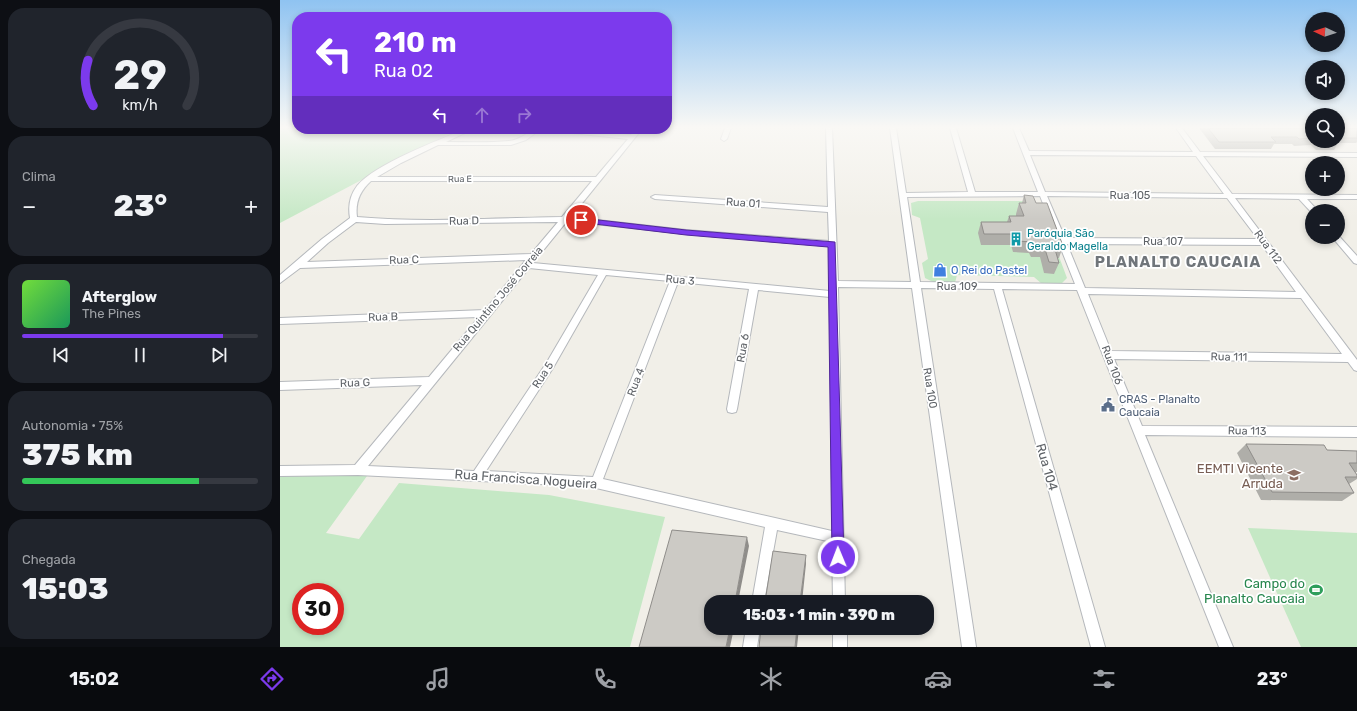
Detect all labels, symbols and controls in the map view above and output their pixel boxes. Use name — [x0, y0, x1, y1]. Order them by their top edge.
north arrow — [1305, 12, 1345, 52]
map controls — [1305, 12, 1345, 244]
text: 210 m — [374, 26, 457, 59]
icon: left — [308, 28, 360, 80]
text: 29 — [113, 50, 167, 99]
text: Rua 02 — [374, 60, 433, 82]
button: sound — [1305, 60, 1345, 100]
text: km/h — [122, 96, 158, 113]
icon: left — [429, 104, 451, 126]
icon: ahead — [471, 104, 493, 126]
icon: right — [513, 104, 535, 126]
button: search — [1305, 108, 1345, 148]
button: + — [1305, 156, 1345, 196]
text: Clima — [22, 169, 56, 184]
street label: Rua E — [448, 174, 472, 184]
text: 23° — [114, 188, 167, 224]
street label: Rua 105 — [1110, 189, 1151, 202]
text: − — [22, 193, 36, 220]
text: + — [244, 193, 258, 220]
street label: Rua 01 — [725, 195, 761, 211]
pin — [564, 203, 598, 237]
button: − — [1305, 204, 1345, 244]
icon: arrive — [570, 209, 592, 231]
street label: Rua D — [449, 214, 479, 228]
place label: Paróquia São Geraldo Magella — [1027, 227, 1108, 253]
street label: Rua 112 — [1251, 228, 1285, 266]
building icon: Paróquia São Geraldo Magella — [1008, 231, 1024, 247]
street label: Rua 107 — [1143, 235, 1183, 248]
street label: Rua Quintino José Correia — [450, 244, 546, 354]
street label: Rua C — [389, 253, 419, 267]
district label: PLANALTO CAUCAIA — [1095, 253, 1261, 271]
shop icon: O Rei do Pastel — [932, 262, 948, 278]
place label: O Rei do Pastel — [951, 264, 1027, 277]
street label: Rua 3 — [665, 272, 695, 288]
street label: Rua 109 — [937, 280, 977, 293]
text: Afterglow — [82, 288, 157, 306]
text: The Pines — [82, 306, 141, 321]
street label: Rua B — [368, 310, 398, 324]
street label: Rua 6 — [734, 332, 752, 364]
icon: previous — [50, 344, 72, 366]
icon: pause — [129, 344, 151, 366]
icon: next — [208, 344, 230, 366]
street label: Rua 106 — [1099, 344, 1126, 387]
street label: Rua 111 — [1211, 350, 1247, 364]
street label: Rua 5 — [530, 359, 557, 391]
street label: Rua 4 — [625, 366, 647, 398]
street label: Rua 100 — [920, 367, 940, 409]
street label: Rua G — [340, 376, 370, 390]
place label: CRAS - Planalto Caucaia — [1119, 393, 1200, 419]
public building icon: CRAS - Planalto Caucaia — [1100, 397, 1116, 413]
text: Autonomia · 75% — [22, 418, 123, 433]
street label: Rua 113 — [1228, 424, 1267, 438]
text: 375 km — [22, 437, 133, 473]
street label: Rua 104 — [1033, 442, 1061, 492]
place label: EEMTI Vicente Arruda — [1197, 461, 1283, 491]
street label: Rua Francisca Nogueira — [454, 467, 598, 492]
school or university icon: EEMTI Vicente Arruda — [1286, 467, 1302, 483]
position arrow — [817, 536, 859, 578]
text: Chegada — [22, 552, 76, 567]
text: 15:03 — [22, 571, 109, 607]
place label: Campo do Planalto Caucaia — [1204, 576, 1305, 606]
sports icon: Campo do Planalto Caucaia — [1308, 582, 1324, 598]
speed limit sign: 30 — [292, 583, 344, 635]
text: 15:03 · 1 min · 390 m — [743, 606, 895, 624]
icon: directions — [258, 665, 286, 693]
icon: music — [424, 665, 452, 693]
icon: phone — [591, 665, 619, 693]
icon: climate — [757, 665, 785, 693]
icon: car — [924, 665, 952, 693]
icon: filters — [1090, 665, 1118, 693]
text: 15:02 — [69, 668, 119, 690]
text: 23° — [1257, 668, 1288, 690]

